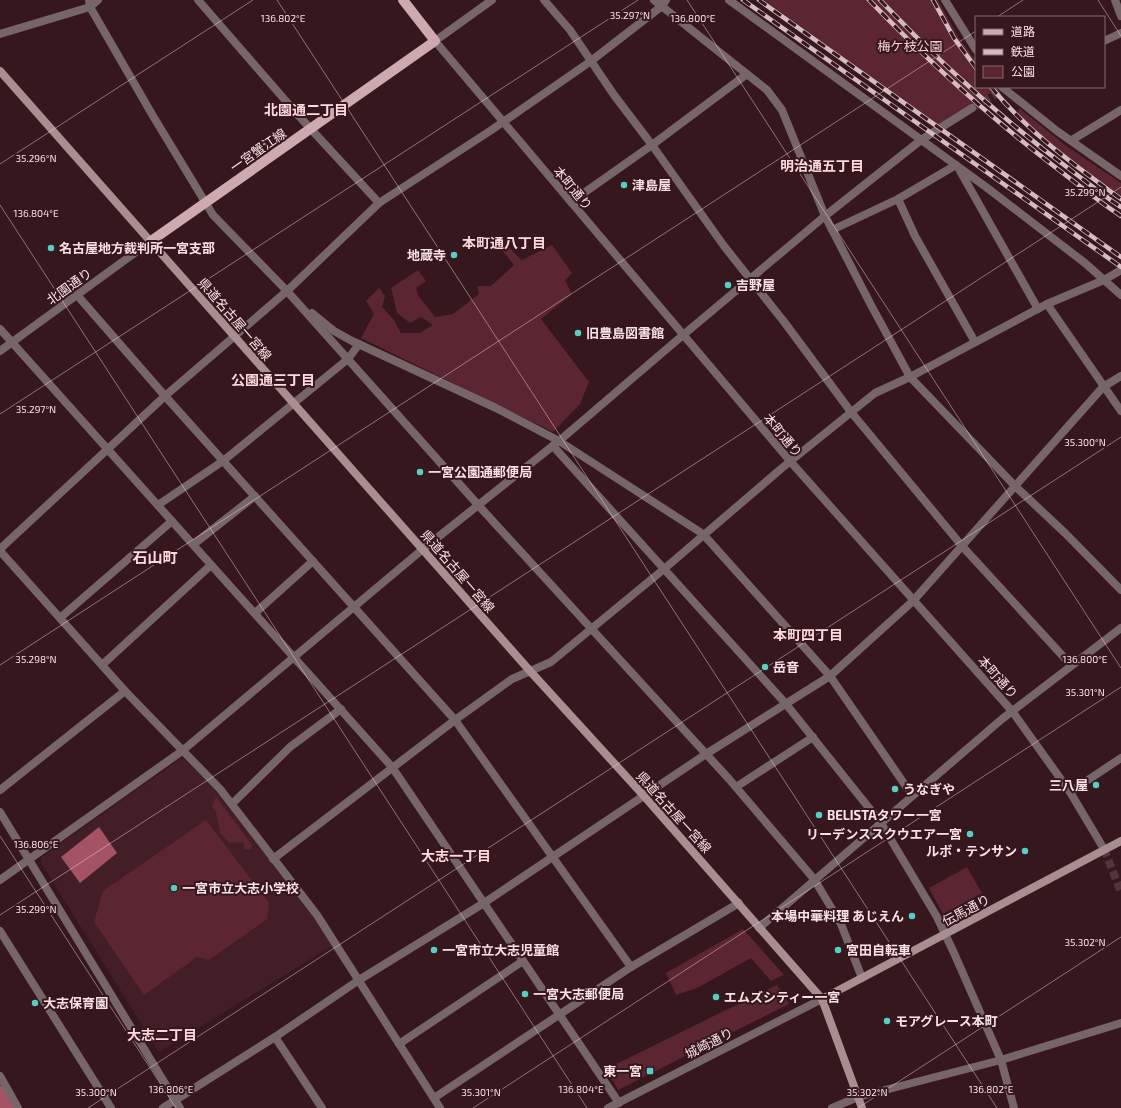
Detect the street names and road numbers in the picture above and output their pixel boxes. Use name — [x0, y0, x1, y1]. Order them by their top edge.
street label: 一宮蟹江線 — [227, 125, 289, 175]
street label: 本町通り — [550, 163, 596, 213]
street label: 北園通り — [43, 264, 95, 308]
street label: 県道名古屋一宮線 — [195, 275, 275, 363]
street label: 本町通り — [760, 410, 806, 460]
street label: 県道名古屋一宮線 — [418, 527, 498, 615]
street label: 本町通り — [975, 652, 1021, 702]
street label: 県道名古屋一宮線 — [633, 768, 715, 856]
street label: 伝馬通り — [939, 891, 993, 929]
street label: 城崎通り — [682, 1024, 736, 1062]

